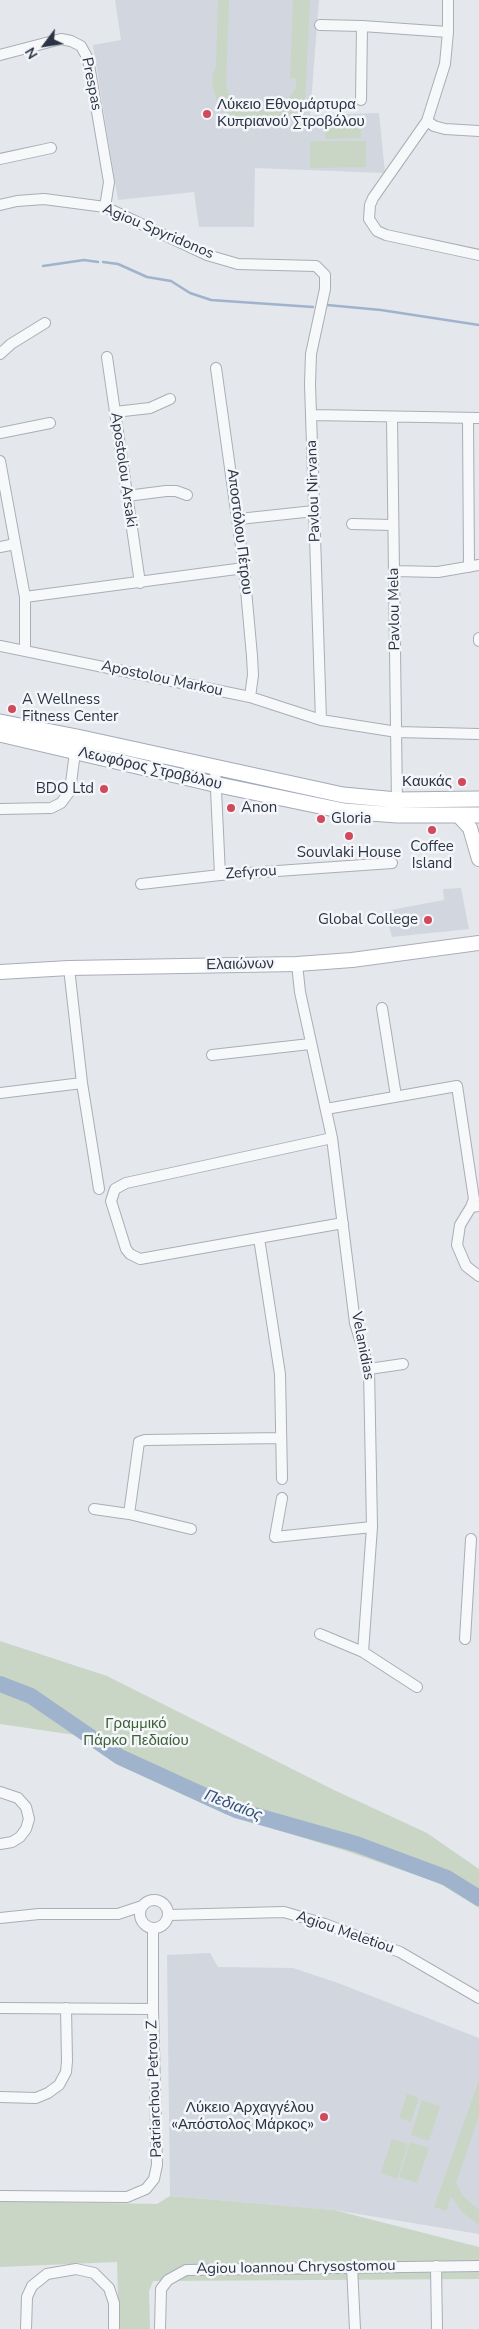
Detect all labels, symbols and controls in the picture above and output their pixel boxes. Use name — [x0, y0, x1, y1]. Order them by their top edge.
north arrow — [20, 20, 70, 70]
text: N — [21, 44, 43, 62]
street label: Prespas — [77, 56, 105, 112]
place label: Λύκειο Εθνομάρτυρα Κυπριανού Στροβόλου — [217, 96, 365, 131]
marker: Λύκειο Εθνομάρτυρα Κυπριανού Στροβόλου — [201, 108, 213, 120]
street label: Agiou Spyridonos — [100, 200, 216, 264]
street label: Apostolou Arsaki — [106, 411, 140, 529]
street label: Pavlou Nirvana — [303, 440, 325, 542]
street label: Αποστόλου Πέτρου — [222, 468, 256, 596]
street label: Pavlou Mela — [385, 567, 405, 651]
street label: Apostolou Markou — [100, 657, 224, 701]
place label: A Wellness Fitness Center — [22, 691, 118, 726]
marker: A Wellness Fitness Center — [6, 703, 18, 715]
street label: Λεωφόρος Στροβόλου — [76, 744, 224, 794]
place label: Καυκάς — [402, 773, 452, 791]
marker: Καυκάς — [456, 776, 468, 788]
place label: BDO Ltd — [36, 780, 94, 798]
marker: BDO Ltd — [98, 783, 110, 795]
place label: Anon — [241, 799, 277, 817]
marker: Anon — [225, 802, 237, 814]
place label: Gloria — [331, 810, 371, 828]
marker: Gloria — [315, 813, 327, 825]
marker: Coffee Island — [426, 824, 438, 836]
marker: Souvlaki House — [343, 830, 355, 842]
place label: Coffee Island — [410, 838, 454, 873]
place label: Souvlaki House — [297, 844, 401, 862]
street label: Zefyrou — [225, 862, 277, 884]
place label: Global College — [318, 911, 418, 929]
marker: Global College — [422, 914, 434, 926]
street label: Ελαιώνων — [206, 955, 274, 975]
street label: Velanidias — [347, 1310, 377, 1382]
park label: Γραμμικό Πάρκο Πεδιαίου — [83, 1715, 189, 1750]
water label: Πεδιαίος — [201, 1786, 265, 1826]
street label: Agiou Meletiou — [294, 1908, 396, 1958]
street label: Patriarchou Petrou Z — [144, 2020, 166, 2158]
place label: Λύκειο Αρχαγγέλου «Απόστολος Μάρκος» — [171, 2099, 314, 2134]
marker: Λύκειο Αρχαγγέλου «Απόστολος Μάρκος» — [318, 2111, 330, 2123]
street label: Agiou Ioannou Chrysostomou — [196, 2257, 396, 2279]

